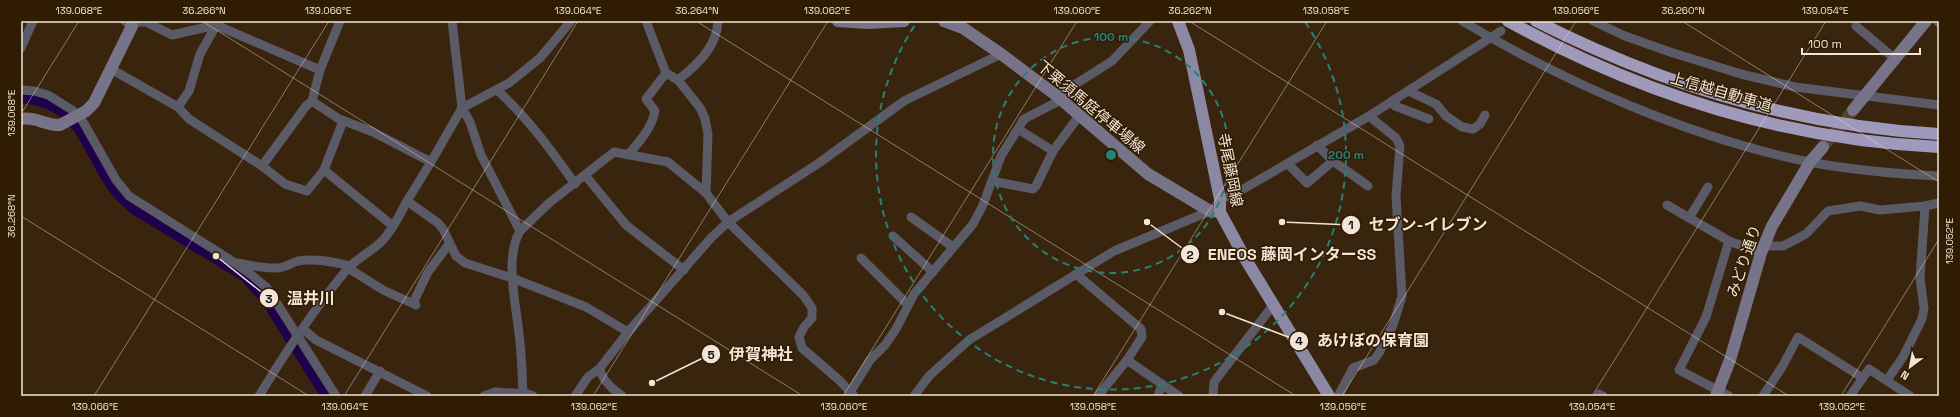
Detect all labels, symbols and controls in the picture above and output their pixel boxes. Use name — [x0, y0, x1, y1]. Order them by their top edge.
text: 139.068°E — [56, 4, 103, 17]
text: 36.266°N — [182, 4, 226, 17]
text: 139.066°E — [305, 4, 352, 17]
text: 139.064°E — [555, 4, 602, 17]
text: 36.264°N — [675, 4, 719, 17]
text: 139.062°E — [804, 4, 851, 17]
text: 139.060°E — [1053, 4, 1101, 17]
text: 36.262°N — [1168, 4, 1212, 17]
text: 139.058°E — [1303, 4, 1350, 17]
text: 139.056°E — [1553, 4, 1600, 17]
text: 36.260°N — [1661, 4, 1705, 17]
text: 139.054°E — [1802, 4, 1849, 17]
text: 100 m — [1094, 29, 1128, 45]
scale bar — [1802, 30, 1920, 56]
text: 100 m — [1808, 36, 1842, 52]
street label: 下栗須馬庭停車場線 — [1034, 56, 1149, 157]
street label: 上信越自動車道 — [1668, 68, 1774, 115]
text: 139.068°E — [5, 89, 18, 136]
street label: 寺尾藤岡線 — [1214, 131, 1247, 209]
text: 200 m — [1328, 147, 1364, 163]
centre of rings — [1104, 148, 1118, 162]
text: 36.268°N — [5, 194, 18, 238]
callout: セブン-イレブン — [1341, 211, 1496, 239]
text: セブン-イレブン — [1369, 214, 1487, 235]
text: 1 — [1348, 217, 1354, 233]
text: 139.052°E — [1943, 217, 1956, 264]
street label: みどり通り — [1722, 222, 1765, 299]
callout: ENEOS 藤岡インターSS — [1180, 240, 1384, 268]
text: ENEOS 藤岡インターSS — [1208, 244, 1377, 265]
text: 2 — [1186, 247, 1194, 263]
callout: 温井川 — [259, 284, 343, 312]
text: 温井川 — [287, 288, 335, 309]
text: 3 — [265, 291, 273, 307]
callout: あけぼの保育園 — [1289, 327, 1437, 355]
text: あけぼの保育園 — [1317, 330, 1429, 351]
text: 4 — [1295, 333, 1303, 349]
callout: 伊賀神社 — [701, 340, 801, 368]
text: 伊賀神社 — [728, 344, 793, 365]
text: 5 — [707, 347, 715, 363]
north arrow — [1890, 347, 1930, 387]
text: N — [1898, 368, 1912, 383]
text: 139.066°E — [72, 400, 119, 413]
text: 139.064°E — [322, 400, 369, 413]
text: 139.062°E — [571, 400, 618, 413]
text: 139.060°E — [820, 400, 868, 413]
text: 139.058°E — [1070, 400, 1117, 413]
text: 139.056°E — [1320, 400, 1367, 413]
text: 139.054°E — [1569, 400, 1616, 413]
text: 139.052°E — [1819, 400, 1866, 413]

